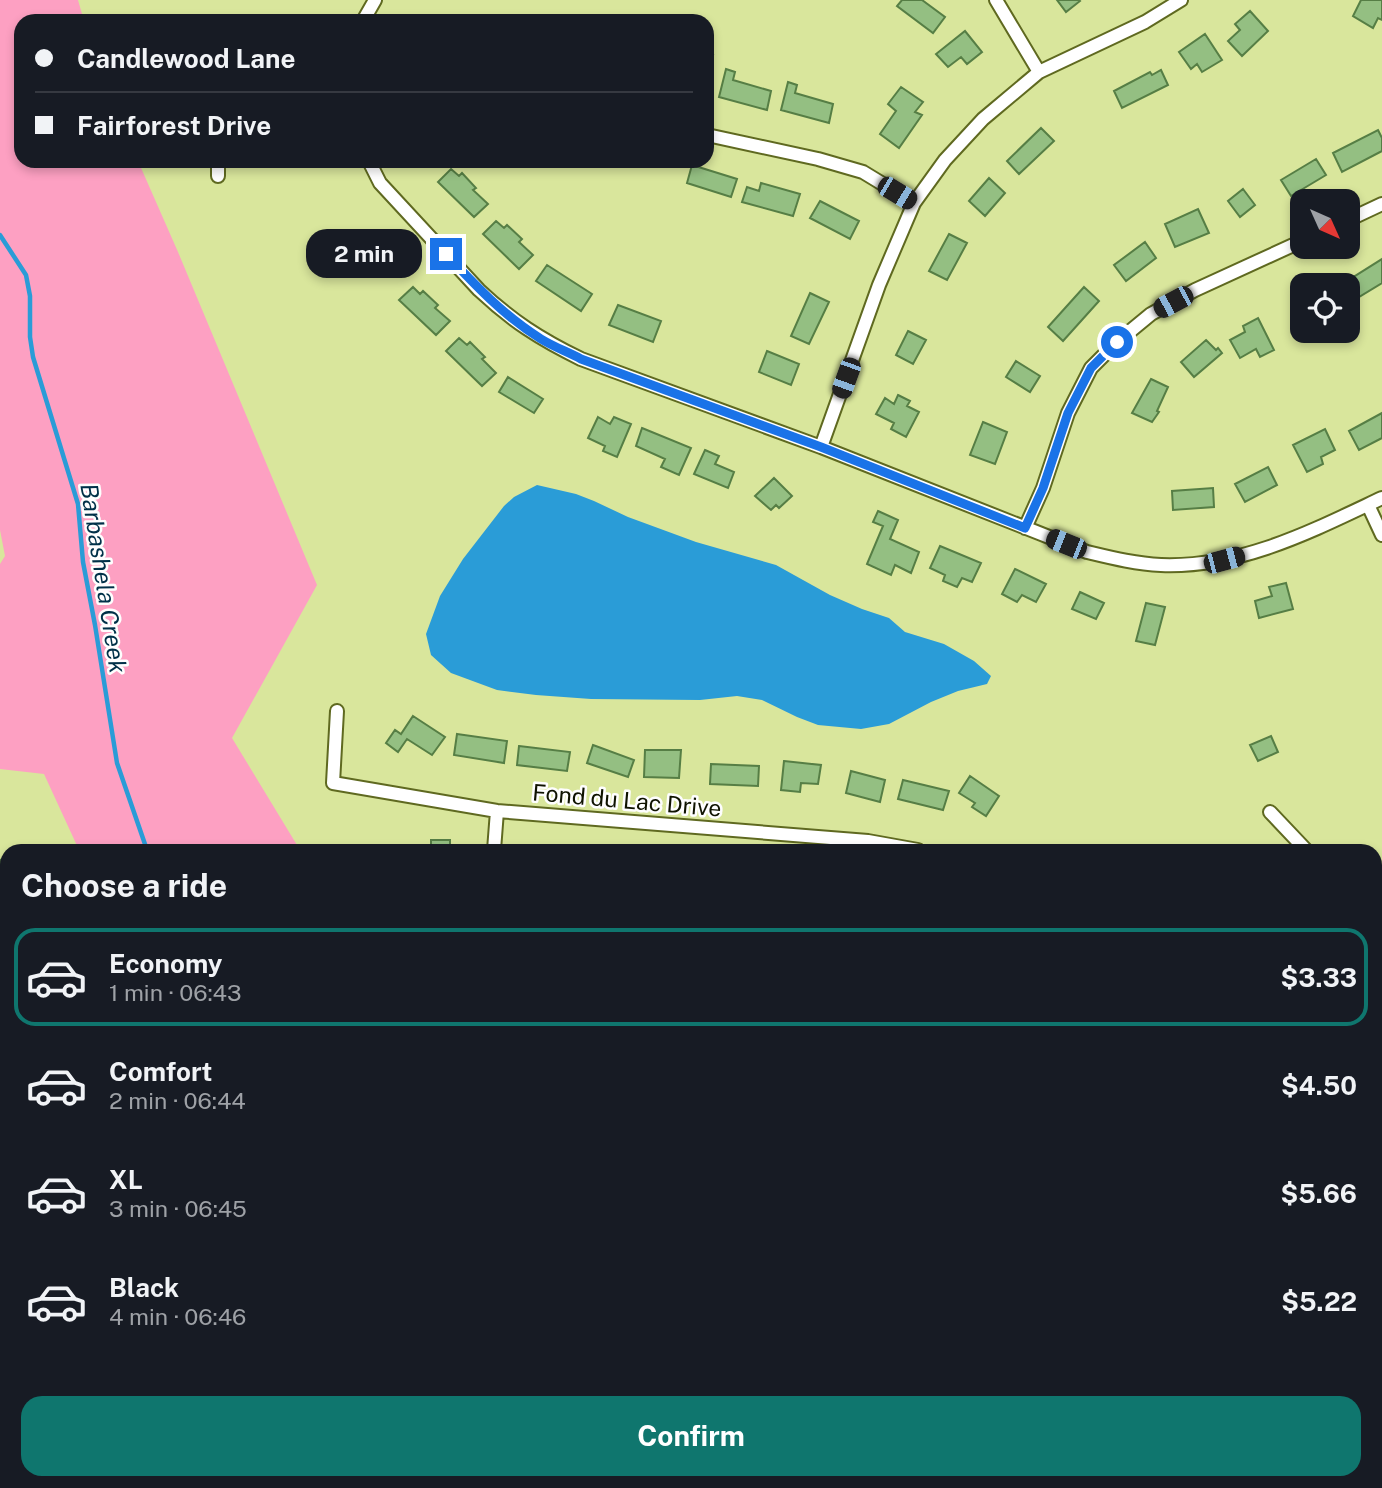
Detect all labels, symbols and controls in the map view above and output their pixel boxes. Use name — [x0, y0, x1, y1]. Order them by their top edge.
text: Candlewood Lane — [77, 43, 295, 74]
text: Fairforest Drive — [77, 110, 271, 141]
car — [874, 173, 921, 213]
north arrow — [1290, 189, 1360, 259]
map controls — [1290, 189, 1360, 343]
callout: 2 min — [306, 230, 422, 278]
route end — [430, 238, 462, 270]
text: 2 min — [334, 240, 394, 267]
button: locate — [1290, 273, 1360, 343]
car — [1150, 283, 1197, 321]
route start — [1101, 326, 1133, 358]
car — [829, 355, 864, 401]
water label: Barbashela Creek — [75, 481, 133, 675]
car — [1043, 526, 1090, 562]
car — [1201, 544, 1248, 576]
street label: Fond du Lac Drive — [531, 778, 723, 822]
text: Choose a ride — [21, 867, 227, 904]
icon: car — [25, 946, 88, 1009]
text: Economy — [109, 948, 222, 979]
text: $3.33 — [1281, 962, 1357, 993]
text: 1 min · 06:43 — [109, 979, 242, 1006]
icon: car — [25, 1054, 88, 1117]
text: Comfort — [109, 1056, 212, 1087]
text: $4.50 — [1281, 1070, 1357, 1101]
text: 2 min · 06:44 — [109, 1087, 246, 1114]
icon: car — [25, 1162, 88, 1225]
text: XL — [109, 1164, 143, 1195]
text: $5.66 — [1280, 1178, 1357, 1209]
text: 3 min · 06:45 — [109, 1195, 247, 1222]
icon: car — [25, 1270, 88, 1333]
text: Black — [109, 1272, 179, 1303]
text: $5.22 — [1281, 1286, 1357, 1317]
text: 4 min · 06:46 — [109, 1303, 246, 1330]
button: Confirm — [21, 1396, 1361, 1476]

